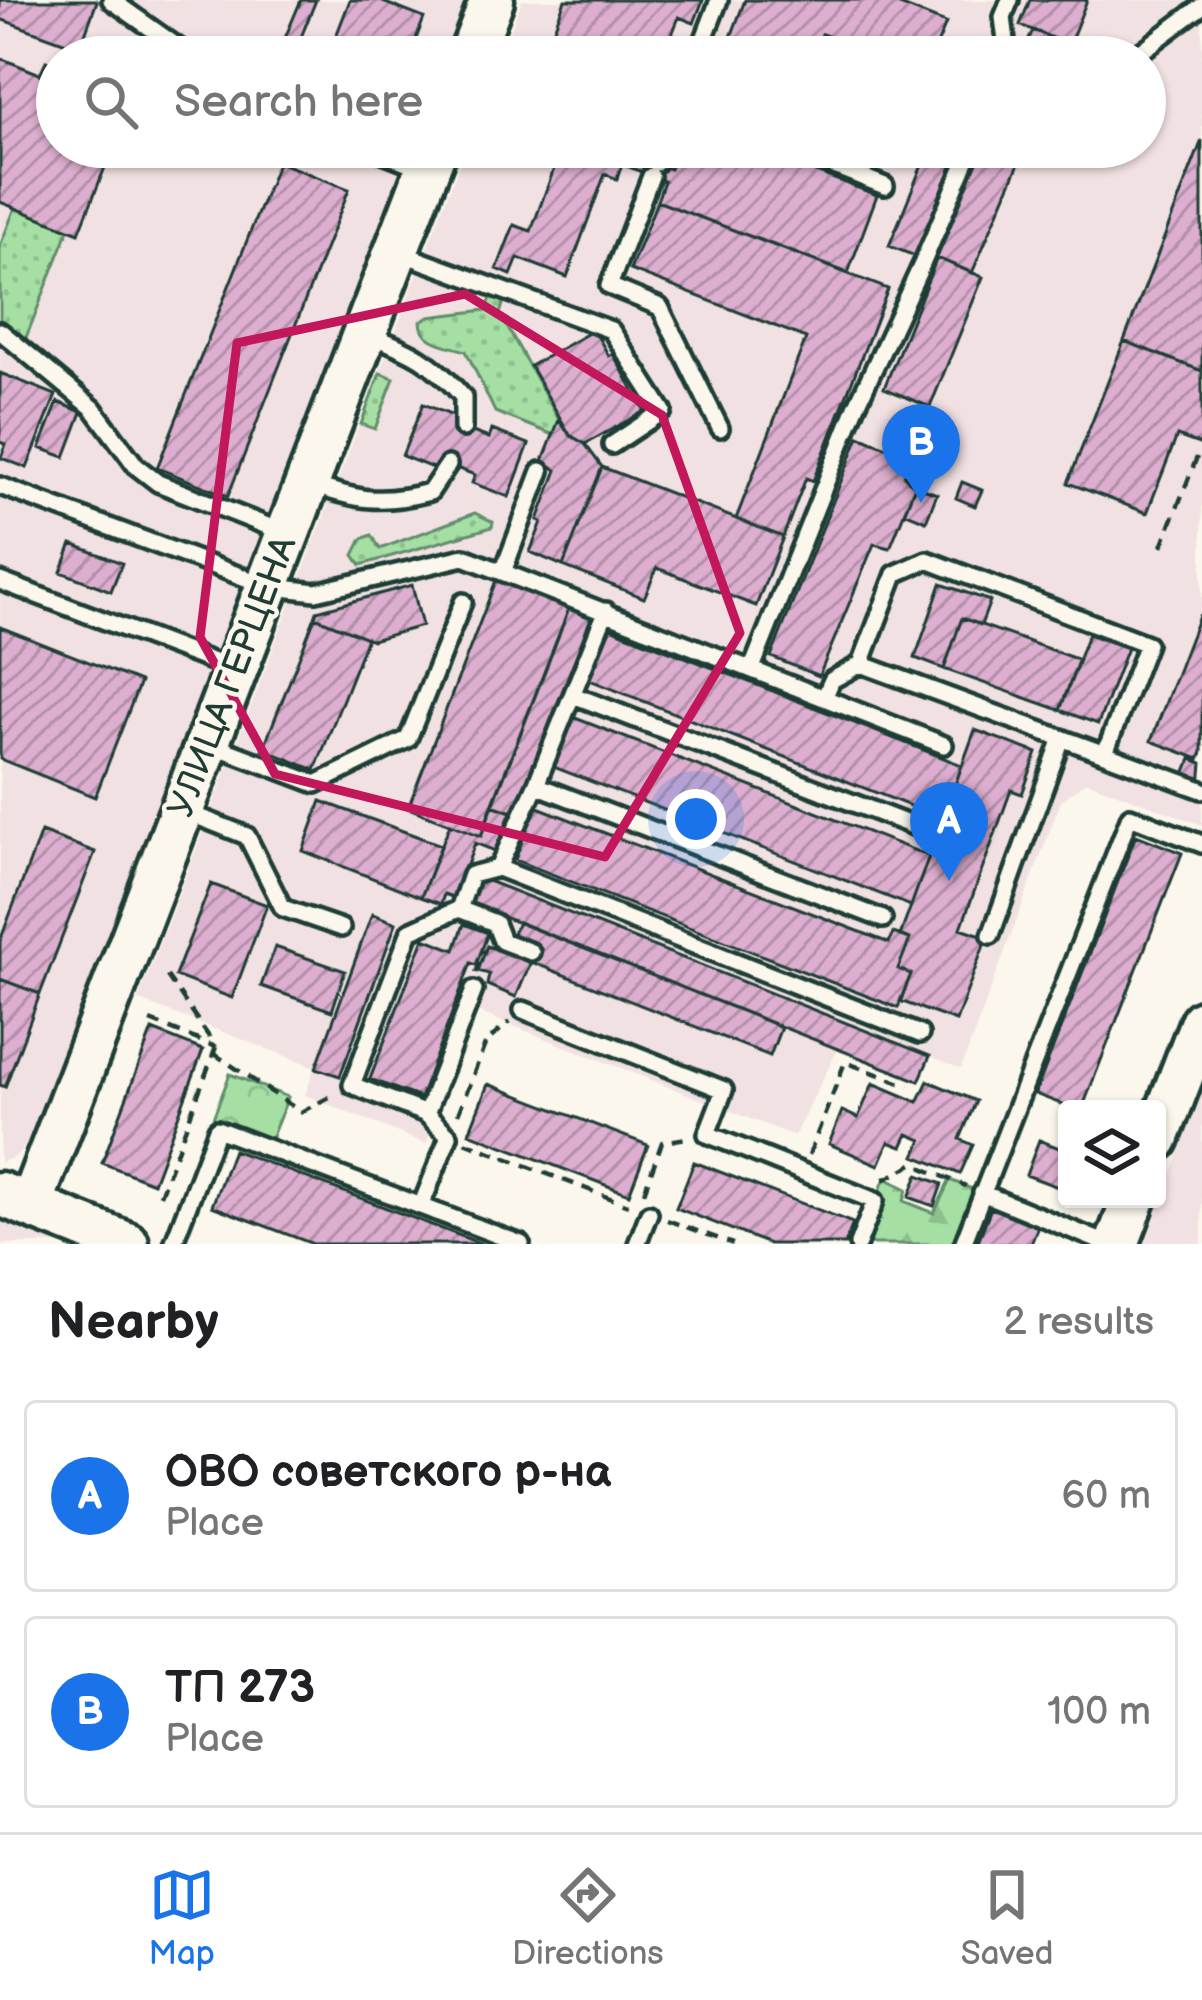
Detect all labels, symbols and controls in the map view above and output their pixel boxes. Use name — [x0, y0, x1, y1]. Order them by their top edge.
search box — [36, 36, 1166, 168]
icon: search — [78, 69, 144, 135]
text: Search here — [174, 75, 423, 130]
pin: B — [882, 404, 960, 503]
street label: УЛИЦА ГЕРЦЕНА — [160, 530, 306, 824]
pin: A — [910, 782, 988, 881]
your location — [666, 789, 726, 849]
map controls — [1058, 1100, 1166, 1208]
button: layers — [1058, 1100, 1166, 1208]
text: Nearby — [48, 1292, 219, 1353]
text: 2 results — [1003, 1299, 1154, 1346]
text: ОВО советского р-на — [165, 1445, 611, 1500]
text: A — [78, 1473, 102, 1520]
text: 60 m — [1061, 1473, 1151, 1520]
text: Place — [165, 1500, 264, 1547]
text: ТП 273 — [165, 1661, 315, 1716]
text: B — [76, 1689, 104, 1736]
text: 100 m — [1047, 1689, 1151, 1736]
text: Place — [165, 1716, 264, 1763]
tab: Map — [149, 1862, 215, 1974]
tab: Directions — [512, 1862, 664, 1974]
tab: Saved — [961, 1862, 1053, 1974]

